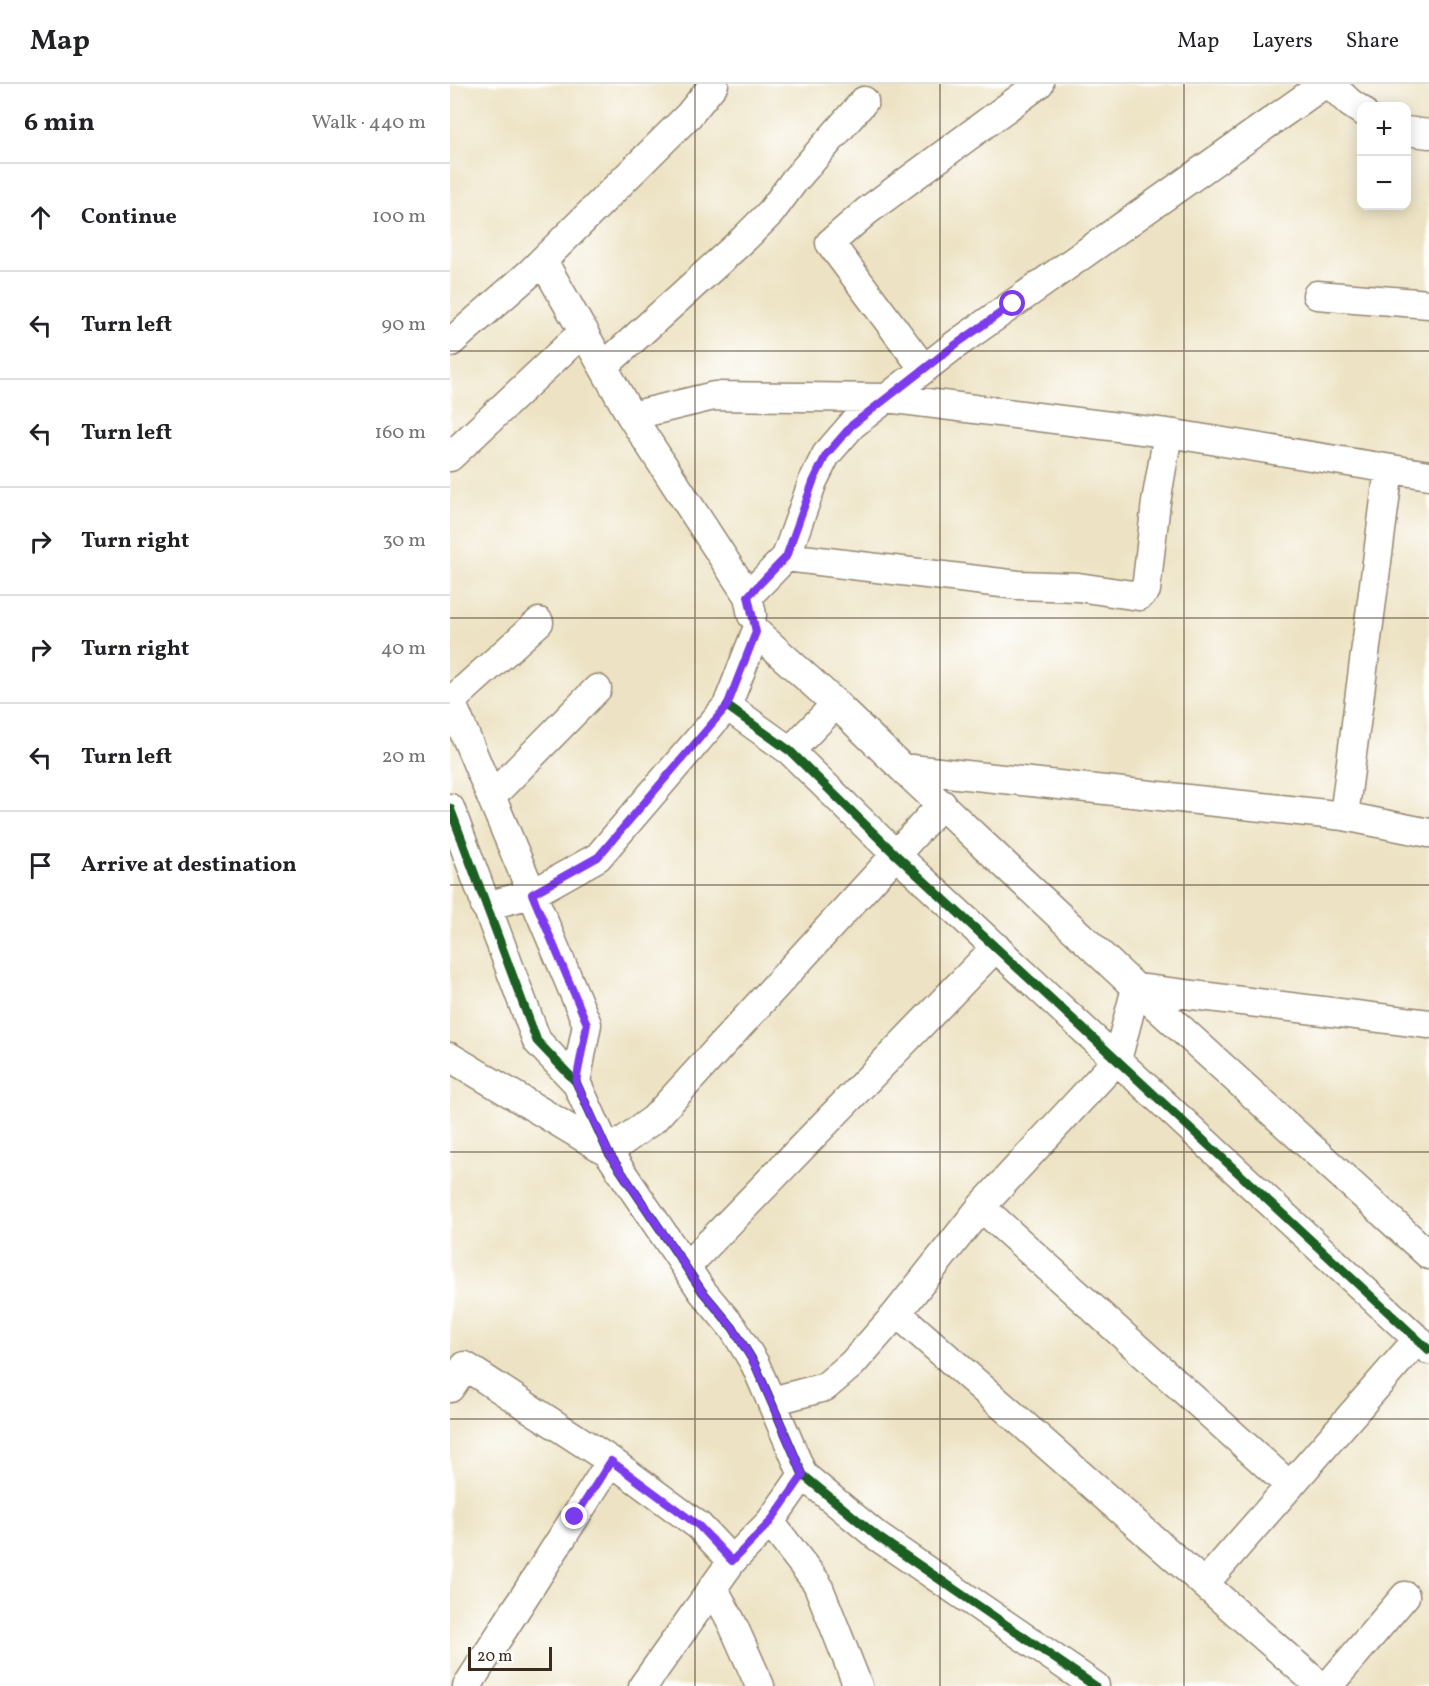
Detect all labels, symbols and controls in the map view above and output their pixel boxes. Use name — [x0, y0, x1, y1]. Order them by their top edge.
text: Map — [30, 22, 90, 61]
text: Map — [1177, 27, 1219, 56]
text: Layers — [1252, 27, 1313, 56]
text: Share — [1346, 27, 1399, 56]
map controls — [1357, 102, 1411, 210]
button: + — [1357, 102, 1411, 156]
text: 6 min — [24, 105, 95, 141]
text: Walk · 440 m — [311, 109, 426, 137]
button: − — [1357, 156, 1411, 210]
icon: ahead — [24, 201, 57, 234]
text: Continue — [81, 202, 177, 233]
text: 100 m — [372, 203, 426, 231]
route start — [999, 290, 1025, 316]
icon: left — [24, 309, 57, 342]
text: Turn left — [81, 310, 172, 341]
text: 90 m — [382, 311, 426, 339]
icon: left — [24, 417, 57, 450]
text: Turn left — [81, 418, 172, 449]
text: 160 m — [374, 419, 426, 447]
icon: right — [24, 525, 57, 558]
text: Turn right — [81, 526, 189, 557]
text: 30 m — [382, 527, 426, 555]
icon: right — [24, 633, 57, 666]
text: Turn right — [81, 634, 189, 665]
text: 40 m — [381, 635, 426, 663]
icon: left — [24, 741, 57, 774]
text: Turn left — [81, 742, 172, 773]
text: 20 m — [382, 743, 426, 771]
icon: arrive — [24, 849, 57, 882]
text: Arrive at destination — [81, 850, 297, 881]
route end — [561, 1503, 587, 1529]
scale bar — [468, 1644, 552, 1672]
text: 20 m — [477, 1646, 512, 1668]

